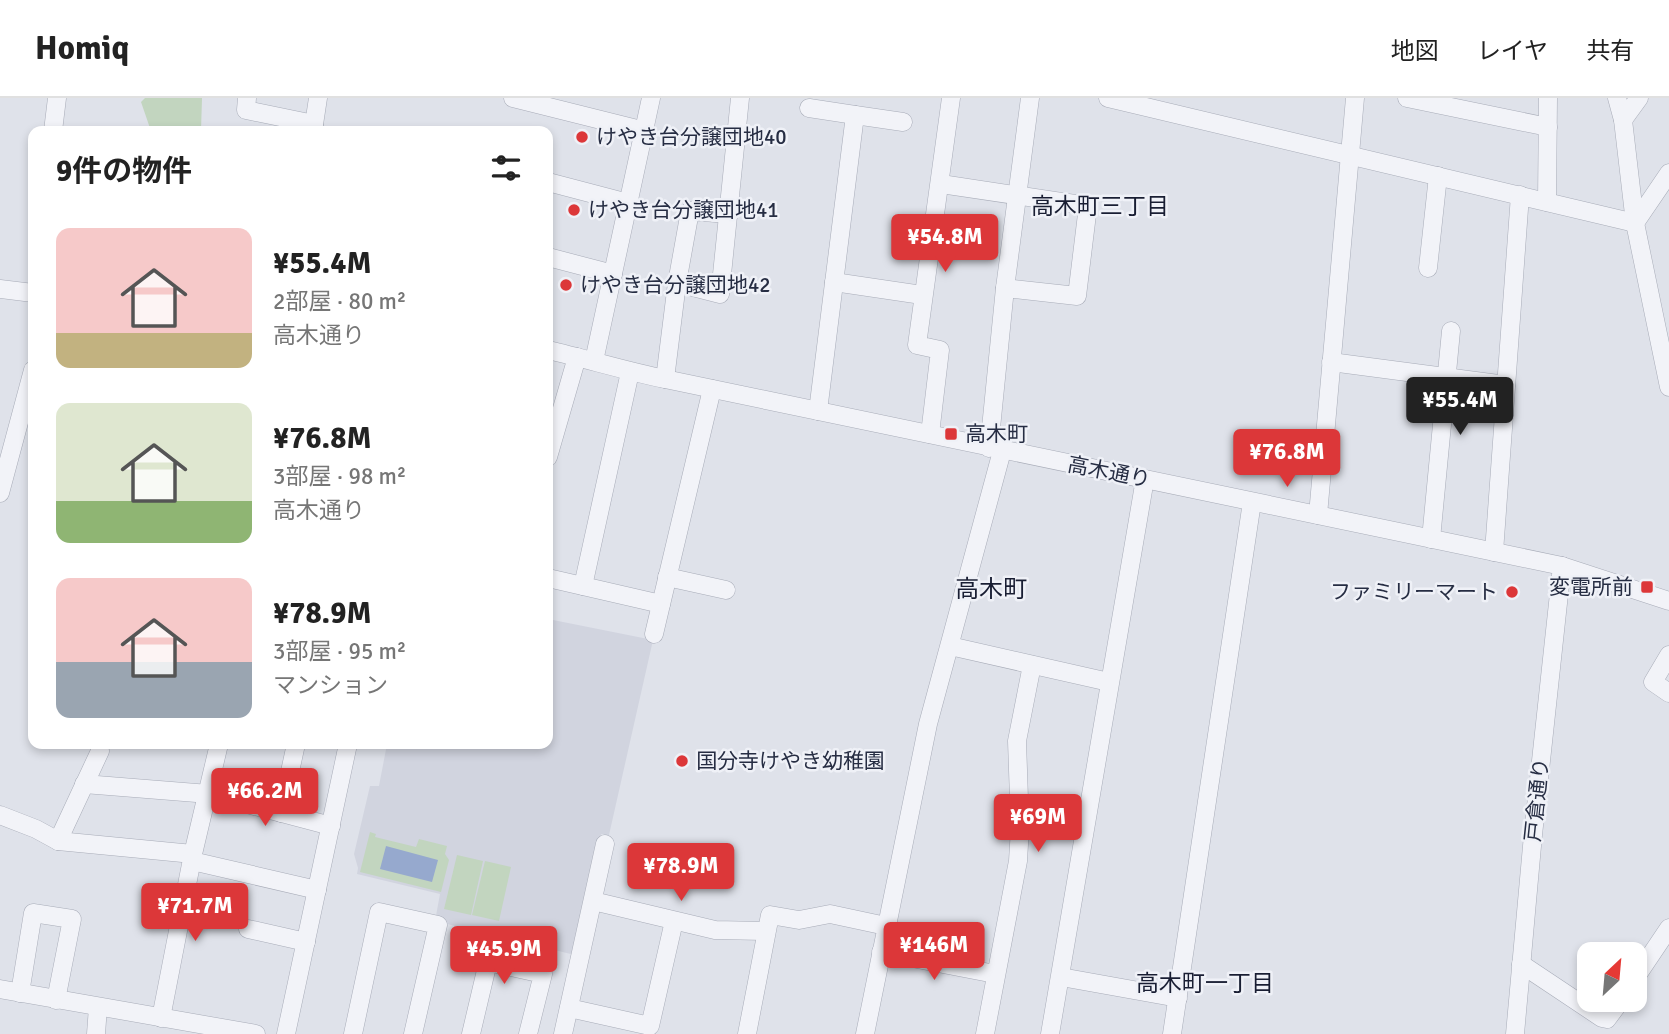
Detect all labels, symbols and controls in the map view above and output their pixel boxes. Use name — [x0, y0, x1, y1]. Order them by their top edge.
text: Homiq — [35, 28, 129, 69]
text: 地図 — [1391, 36, 1439, 66]
text: レイヤ — [1477, 36, 1548, 66]
text: 共有 — [1586, 36, 1634, 66]
place label: けやき台分譲団地40 — [596, 124, 787, 150]
marker: けやき台分譲団地40 — [574, 129, 590, 145]
icon: filters — [487, 149, 525, 187]
text: 9件の物件 — [56, 153, 192, 190]
district label: 高木町三丁目 — [1031, 192, 1169, 221]
place label: けやき台分譲団地41 — [588, 197, 779, 223]
marker: けやき台分譲団地41 — [566, 202, 582, 218]
pin: ¥54.8M — [888, 214, 1002, 274]
text: ¥54.8M — [907, 222, 983, 251]
text: ¥55.4M — [273, 245, 371, 282]
icon: home — [112, 256, 196, 340]
place label: けやき台分譲団地42 — [580, 272, 771, 298]
marker: けやき台分譲団地42 — [558, 277, 574, 293]
text: 2部屋 · 80 m² — [273, 287, 406, 316]
text: 高木通り — [273, 321, 365, 350]
pin: ¥55.4M — [1403, 378, 1517, 437]
text: ¥55.4M — [1422, 385, 1498, 414]
text: ¥76.8M — [273, 420, 371, 457]
place label: 高木町 — [965, 421, 1028, 447]
marker: 高木町 — [943, 426, 959, 442]
pin: ¥76.8M — [1230, 430, 1344, 489]
icon: home — [112, 431, 196, 515]
text: ¥76.8M — [1249, 437, 1325, 466]
street label: 高木通り — [1065, 451, 1153, 493]
text: 3部屋 · 98 m² — [273, 462, 406, 491]
text: 高木通り — [273, 496, 365, 525]
district label: 高木町 — [955, 574, 1027, 604]
place label: 変電所前 — [1549, 574, 1633, 600]
place label: ファミリーマート — [1330, 579, 1498, 605]
marker: 変電所前 — [1639, 579, 1655, 595]
marker: ファミリーマート — [1504, 584, 1520, 600]
text: ¥78.9M — [273, 595, 371, 632]
icon: home — [112, 606, 196, 690]
text: 3部屋 · 95 m² — [273, 637, 406, 666]
text: マンション — [273, 671, 388, 700]
place label: 国分寺けやき幼稚園 — [696, 748, 885, 774]
marker: 国分寺けやき幼稚園 — [674, 753, 690, 769]
street label: 戸倉通り — [1520, 757, 1554, 843]
pin: ¥66.2M — [208, 768, 322, 828]
text: ¥66.2M — [227, 776, 303, 805]
pin: ¥69M — [997, 794, 1079, 854]
text: ¥69M — [1010, 802, 1066, 831]
pin: ¥78.9M — [624, 844, 738, 903]
text: ¥78.9M — [643, 851, 719, 880]
pin: ¥71.7M — [138, 884, 252, 943]
text: ¥71.7M — [157, 891, 233, 920]
pin: ¥146M — [885, 922, 983, 982]
pin: ¥45.9M — [447, 926, 561, 986]
text: ¥146M — [900, 930, 968, 959]
text: ¥45.9M — [466, 934, 542, 963]
north arrow — [1577, 942, 1647, 1012]
map controls — [1577, 942, 1647, 1012]
district label: 高木町一丁目 — [1136, 969, 1274, 998]

